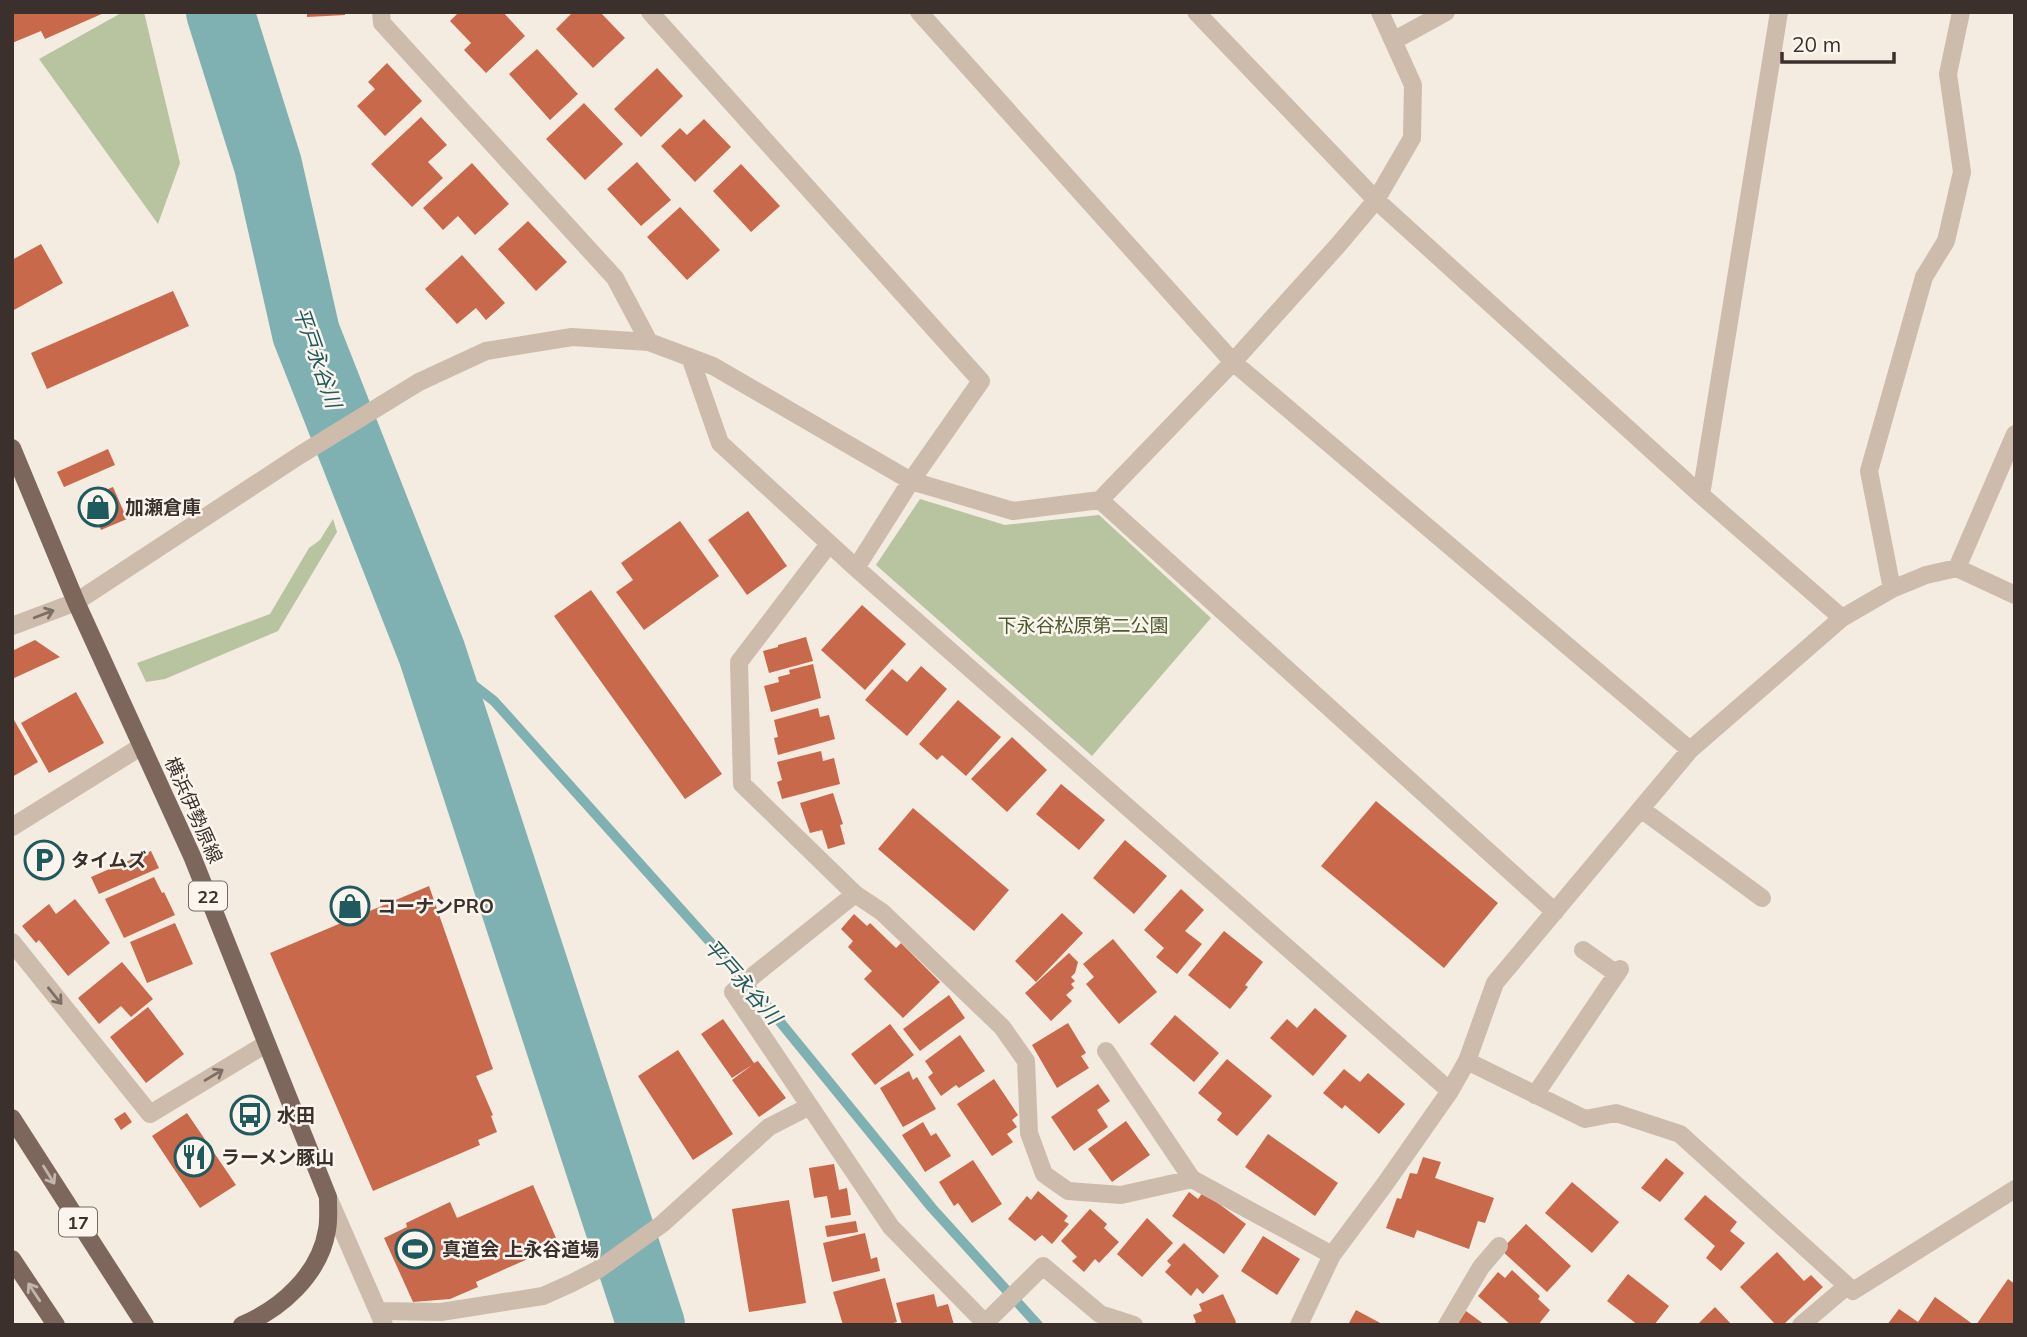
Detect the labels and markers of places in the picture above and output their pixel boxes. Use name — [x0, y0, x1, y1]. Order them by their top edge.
shop icon: 加瀬倉庫 — [77, 486, 119, 528]
place label: 加瀬倉庫 — [125, 495, 201, 519]
parking icon: タイムズ — [23, 839, 65, 881]
place label: タイムズ — [71, 848, 147, 872]
shop icon: コーナンPRO — [329, 885, 371, 927]
place label: コーナンPRO — [377, 894, 494, 918]
bus stop icon: 水田 — [229, 1094, 271, 1136]
place label: 水田 — [277, 1103, 315, 1127]
restaurant icon: ラーメン豚山 — [173, 1136, 215, 1178]
place label: ラーメン豚山 — [221, 1145, 334, 1169]
sports icon: 真道会 上永谷道場 — [394, 1228, 436, 1270]
place label: 真道会 上永谷道場 — [442, 1237, 599, 1261]

